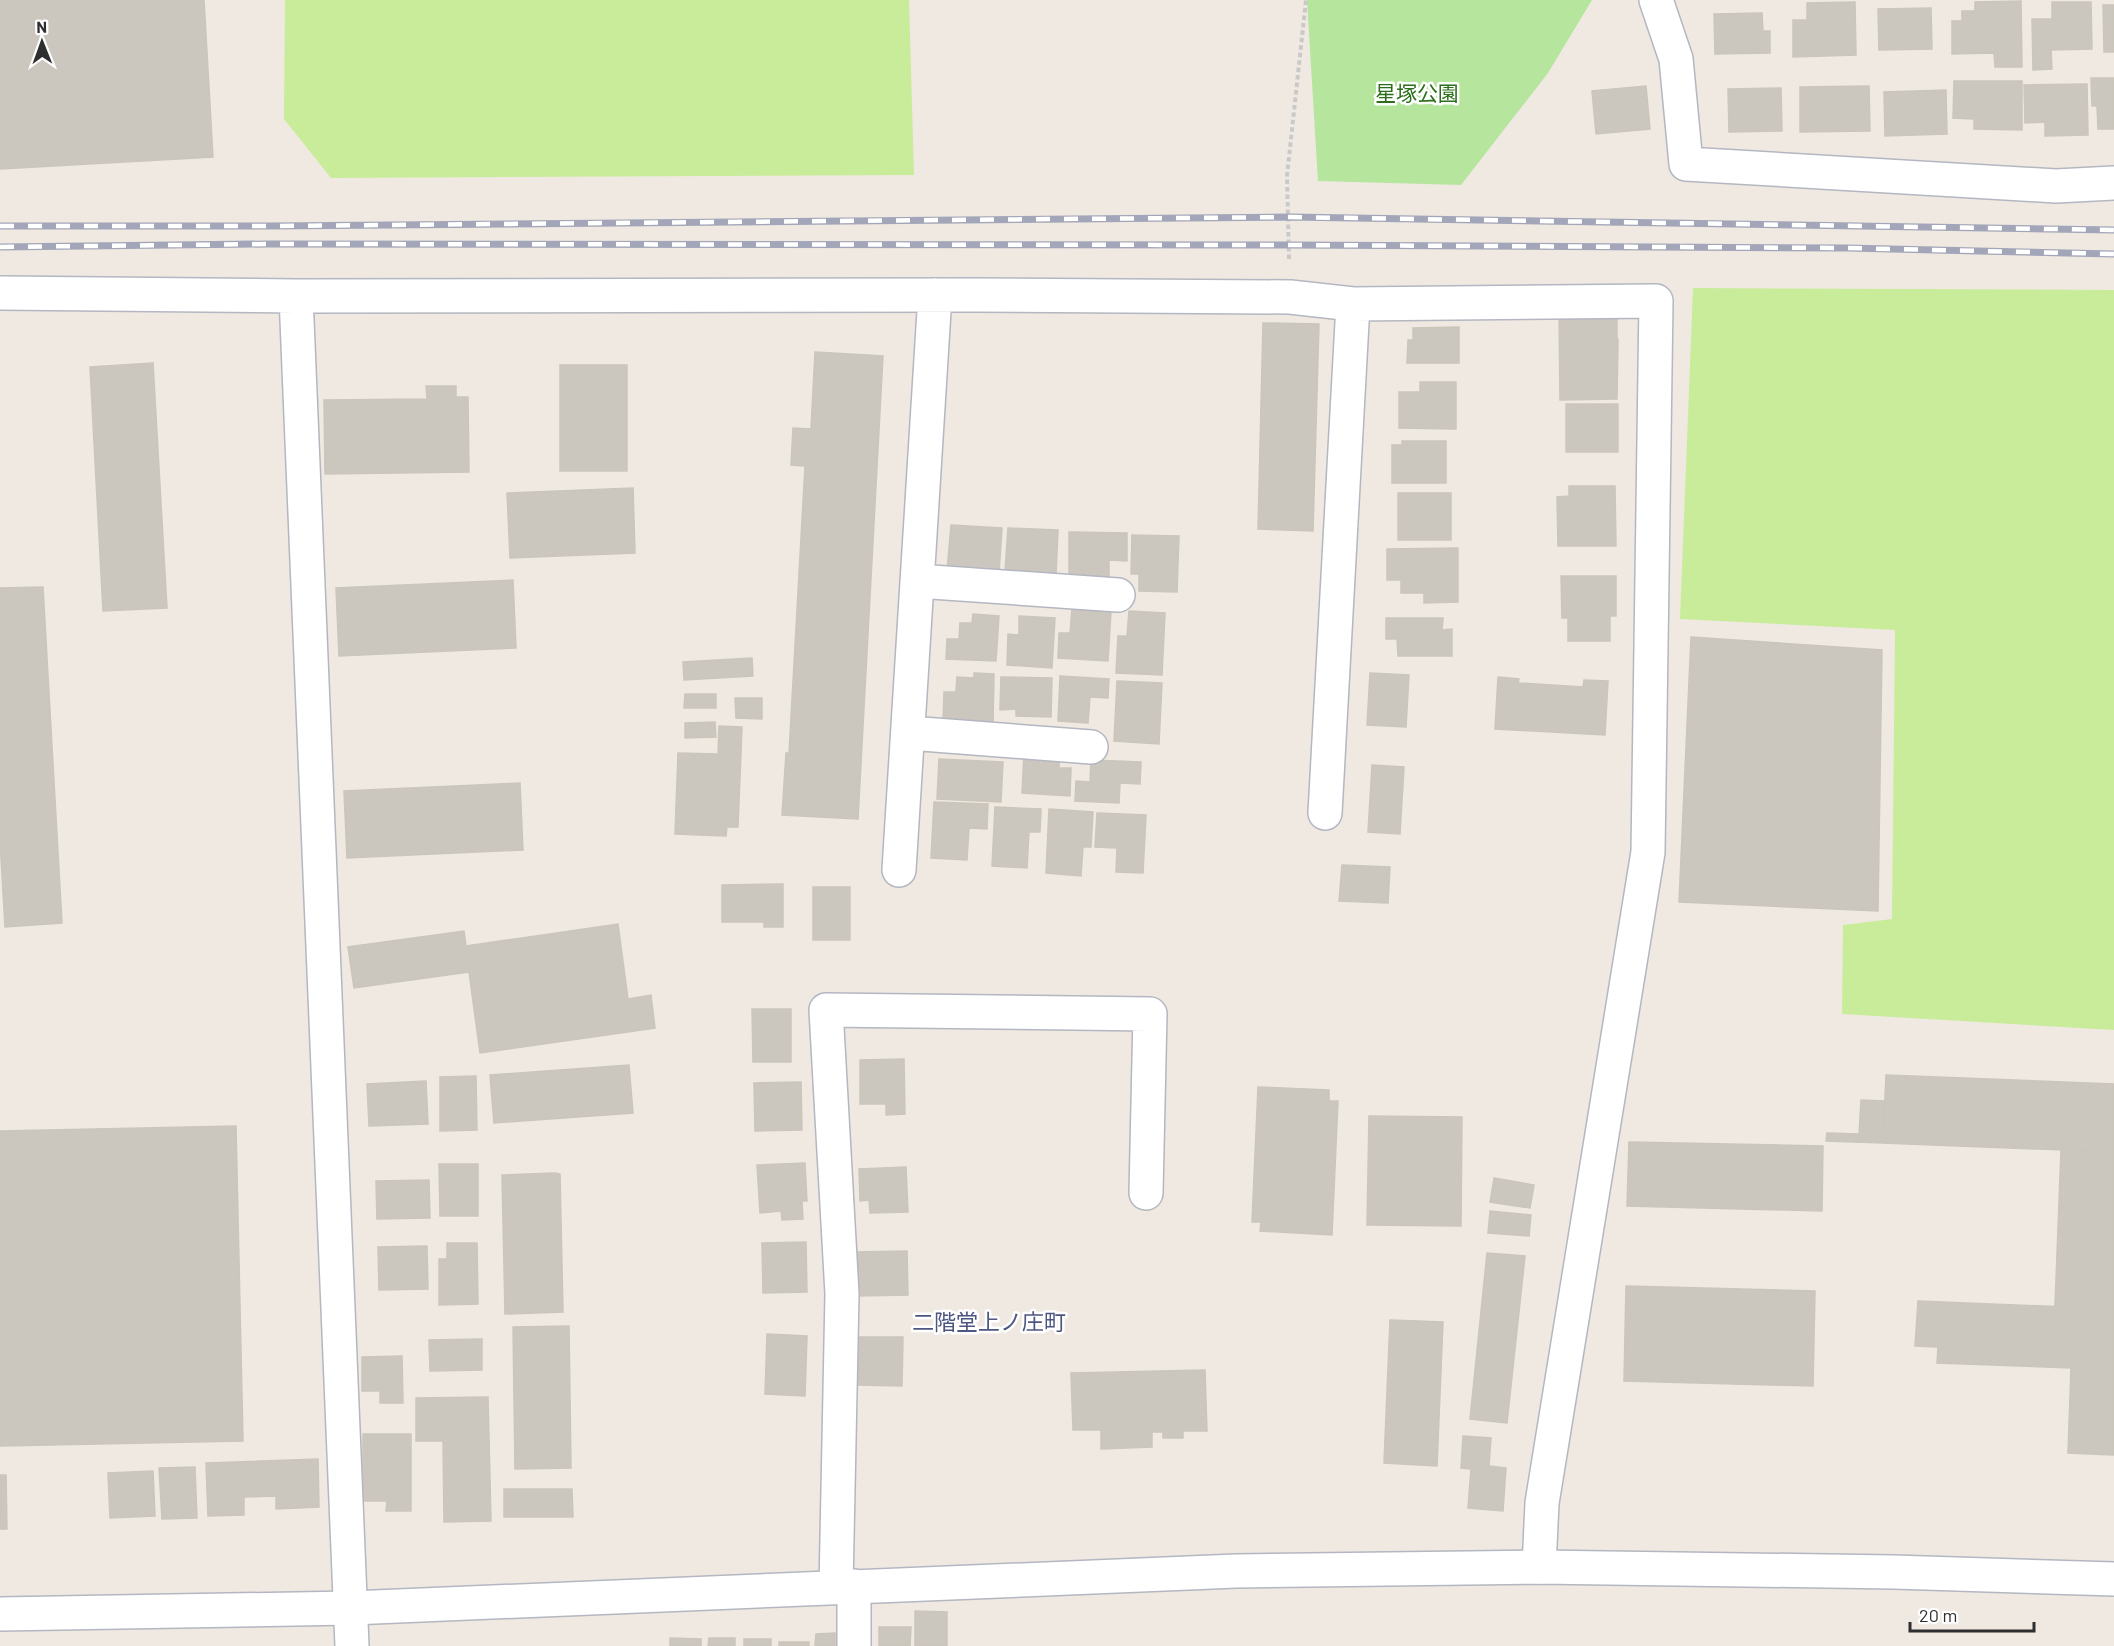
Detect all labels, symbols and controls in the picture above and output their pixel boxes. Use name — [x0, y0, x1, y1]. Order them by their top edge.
north arrow — [12, 12, 72, 72]
text: N — [36, 17, 47, 36]
park label: 星塚公園 — [1375, 80, 1459, 105]
district label: 二階堂上ノ庄町 — [912, 1308, 1066, 1334]
scale bar — [1910, 1595, 2034, 1633]
text: 20 m — [1919, 1604, 1957, 1626]

